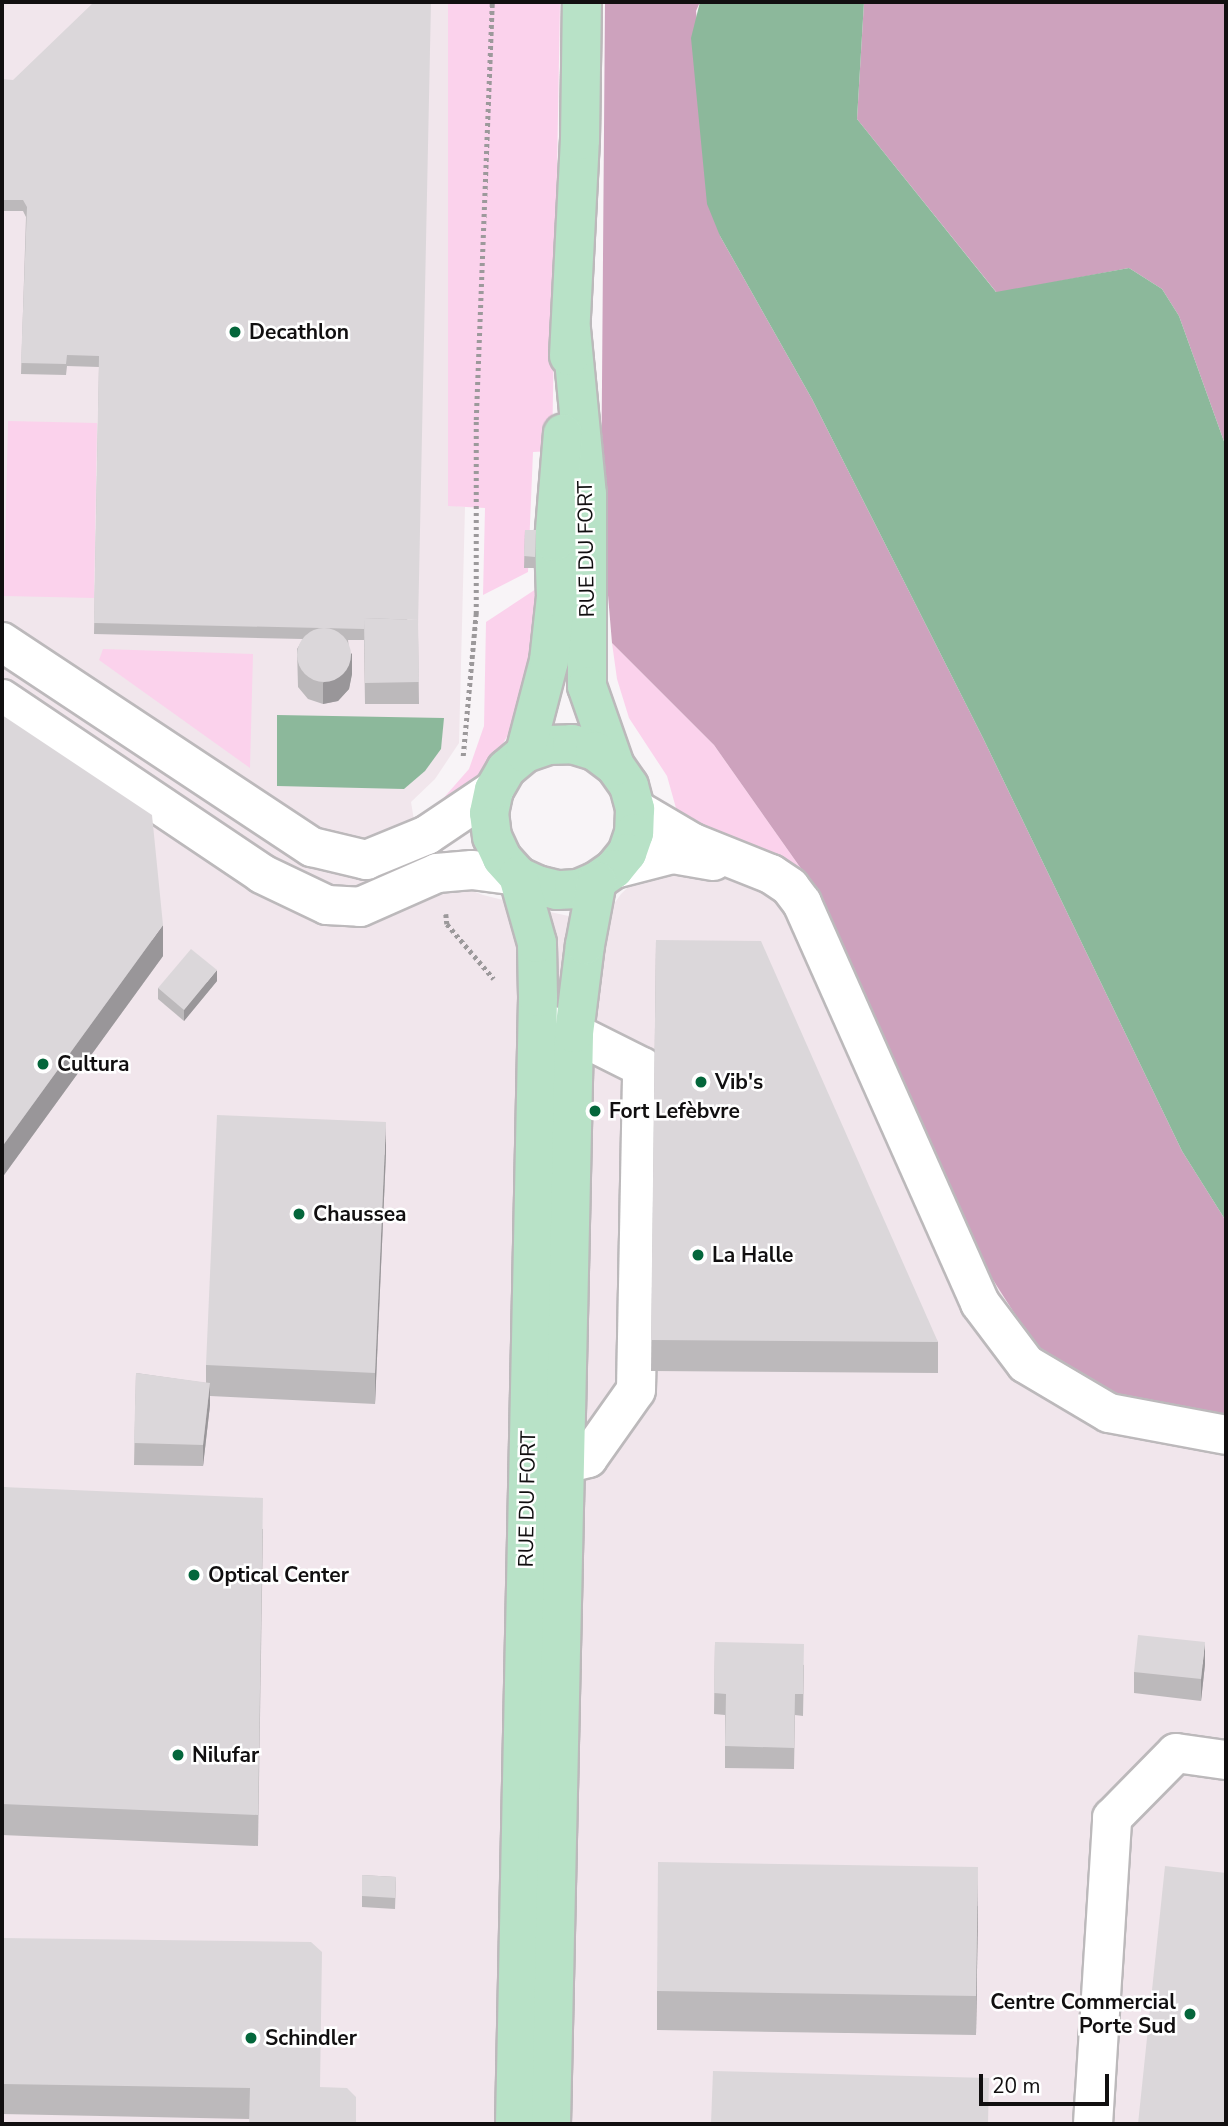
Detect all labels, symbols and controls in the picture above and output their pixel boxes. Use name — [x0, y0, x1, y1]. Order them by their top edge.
place label: Decathlon — [249, 319, 349, 345]
marker: Decathlon — [227, 324, 243, 340]
street label: RUE DU FORT — [572, 480, 600, 618]
place label: Cultura — [57, 1051, 129, 1077]
marker: Cultura — [35, 1056, 51, 1072]
place label: Vib's — [715, 1069, 763, 1095]
marker: Vib's — [693, 1074, 709, 1090]
place label: Fort Lefèbvre — [609, 1098, 740, 1124]
marker: Fort Lefèbvre — [587, 1103, 603, 1119]
place label: Chaussea — [313, 1201, 407, 1227]
marker: Chaussea — [291, 1206, 307, 1222]
place label: La Halle — [712, 1242, 793, 1268]
marker: La Halle — [690, 1247, 706, 1263]
street label: RUE DU FORT — [513, 1430, 541, 1568]
place label: Optical Center — [208, 1562, 349, 1588]
marker: Optical Center — [186, 1567, 202, 1583]
place label: Nilufar — [192, 1742, 259, 1768]
marker: Nilufar — [170, 1747, 186, 1763]
place label: Centre Commercial Porte Sud — [990, 1989, 1176, 2039]
marker: Centre Commercial Porte Sud — [1182, 2006, 1198, 2022]
place label: Schindler — [265, 2025, 357, 2051]
marker: Schindler — [243, 2030, 259, 2046]
scale bar — [983, 2060, 1112, 2104]
text: 20 m — [992, 2072, 1041, 2100]

